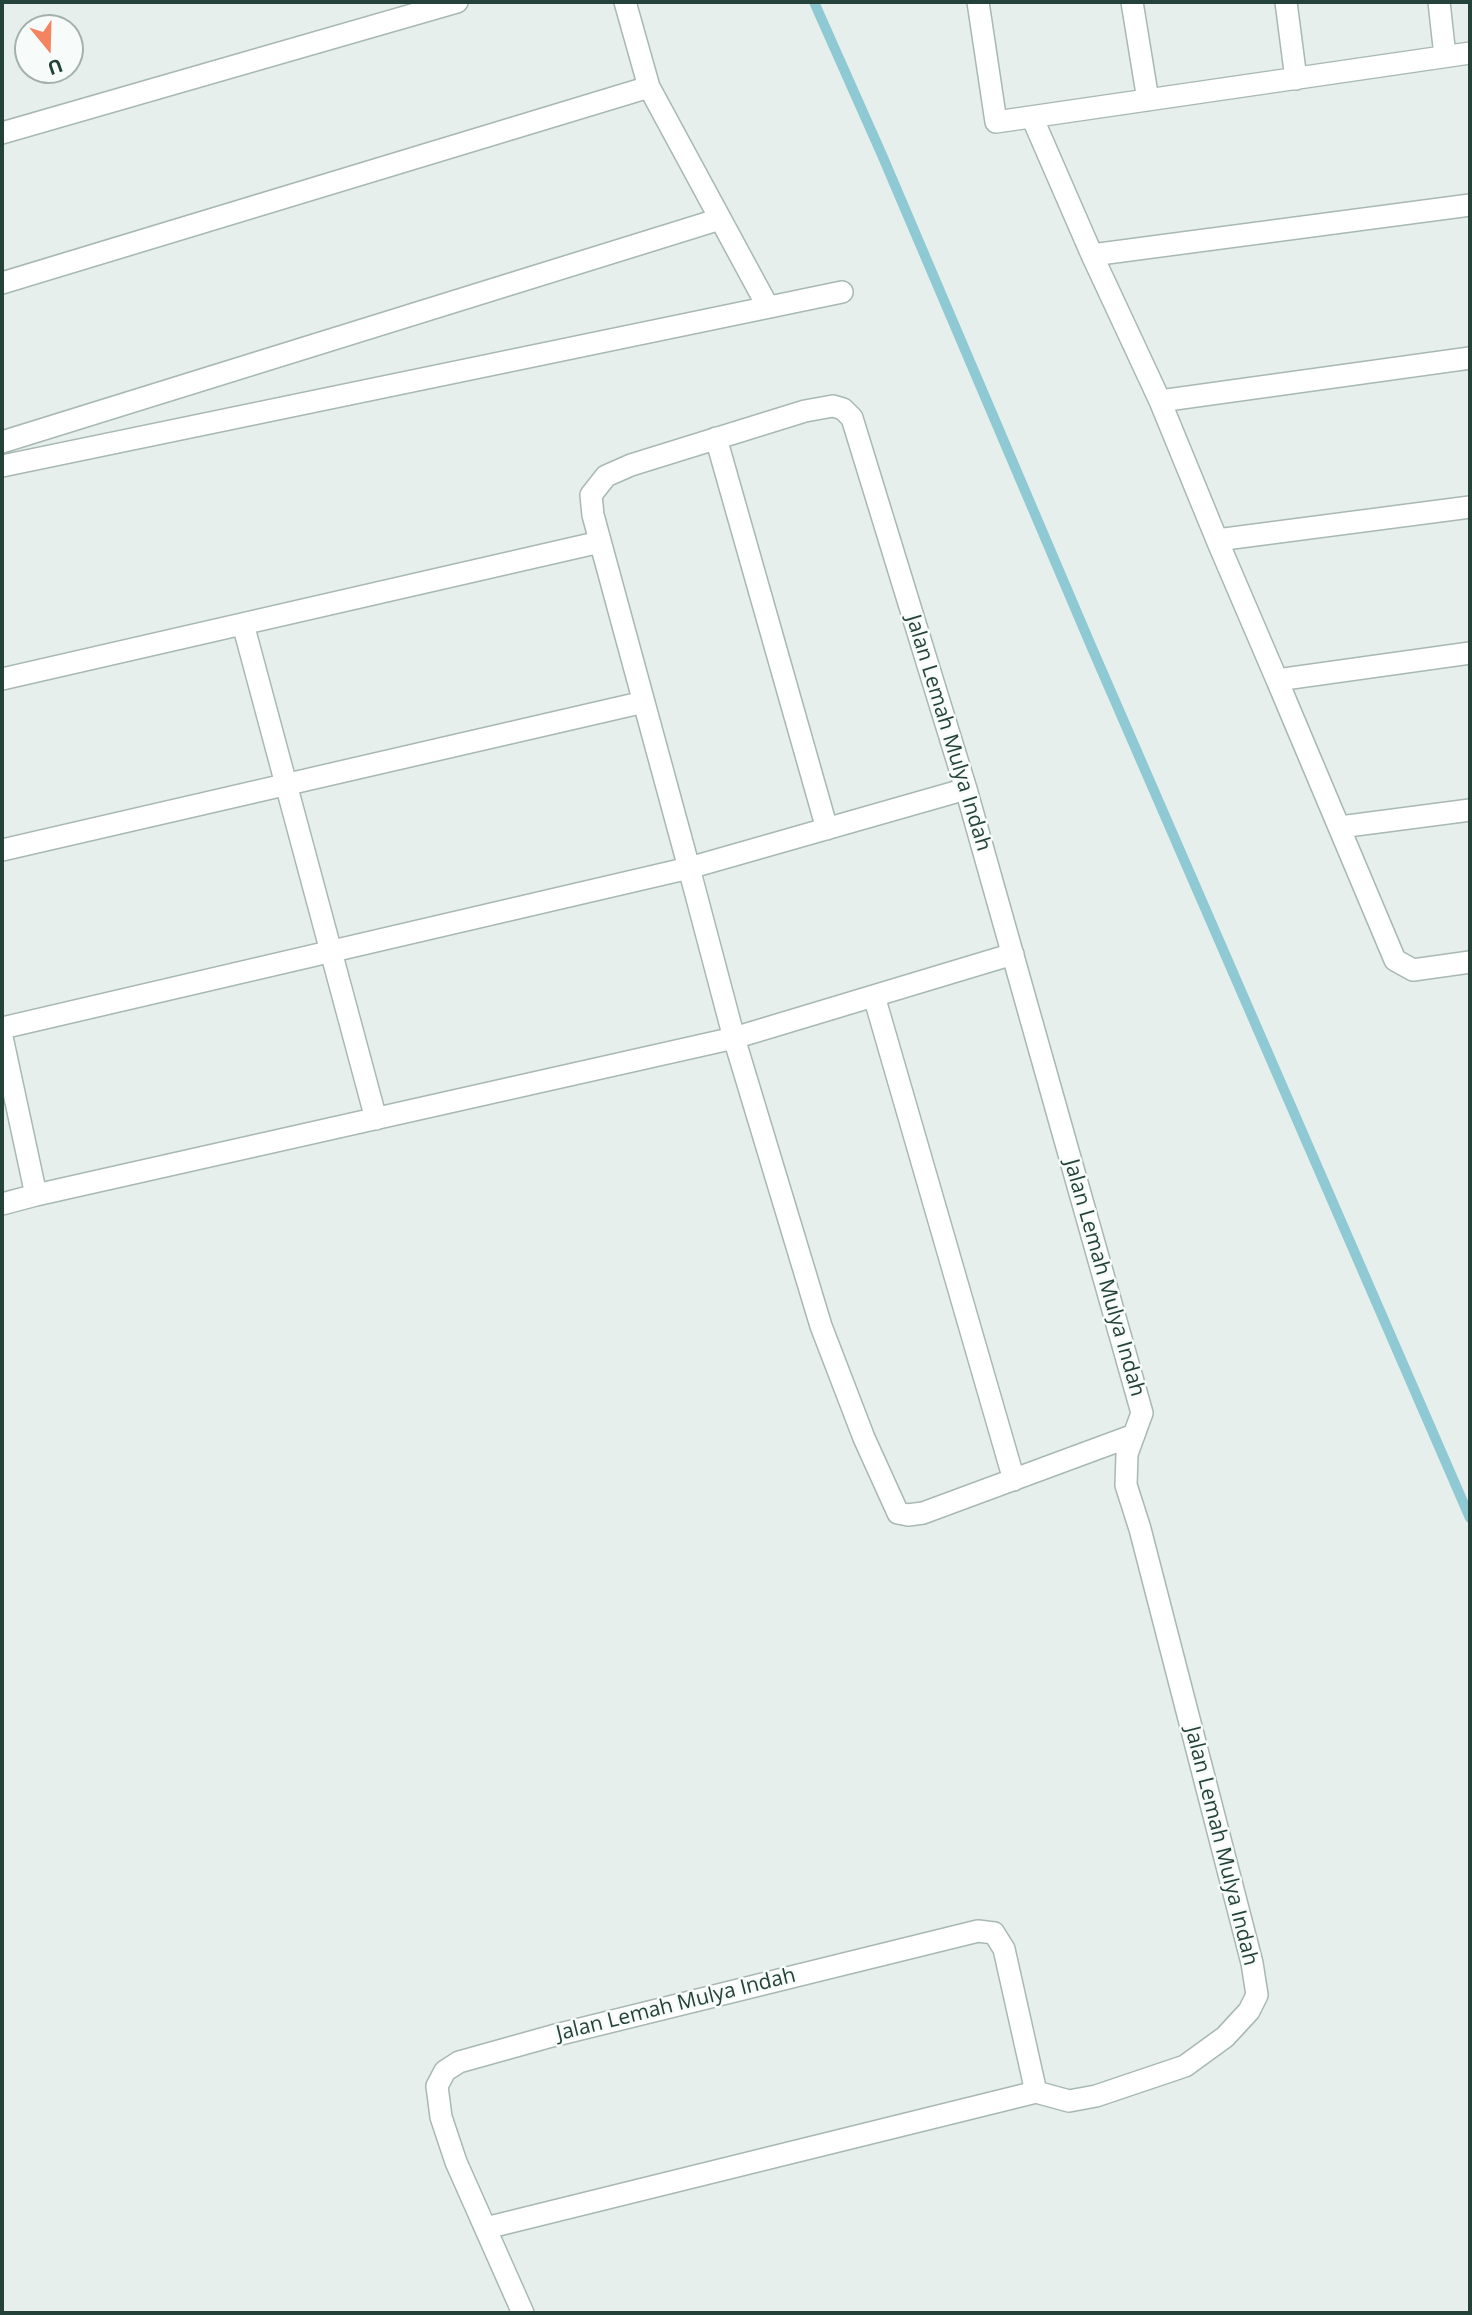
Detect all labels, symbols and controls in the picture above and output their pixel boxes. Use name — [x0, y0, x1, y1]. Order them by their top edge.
north arrow — [14, 14, 84, 84]
text: U — [44, 52, 66, 82]
street label: Jalan Lemah Mulya Indah — [900, 612, 996, 854]
street label: Jalan Lemah Mulya Indah — [1058, 1156, 1150, 1400]
street label: Jalan Lemah Mulya Indah — [1179, 1724, 1263, 1968]
street label: Jalan Lemah Mulya Indah — [554, 1963, 798, 2047]

